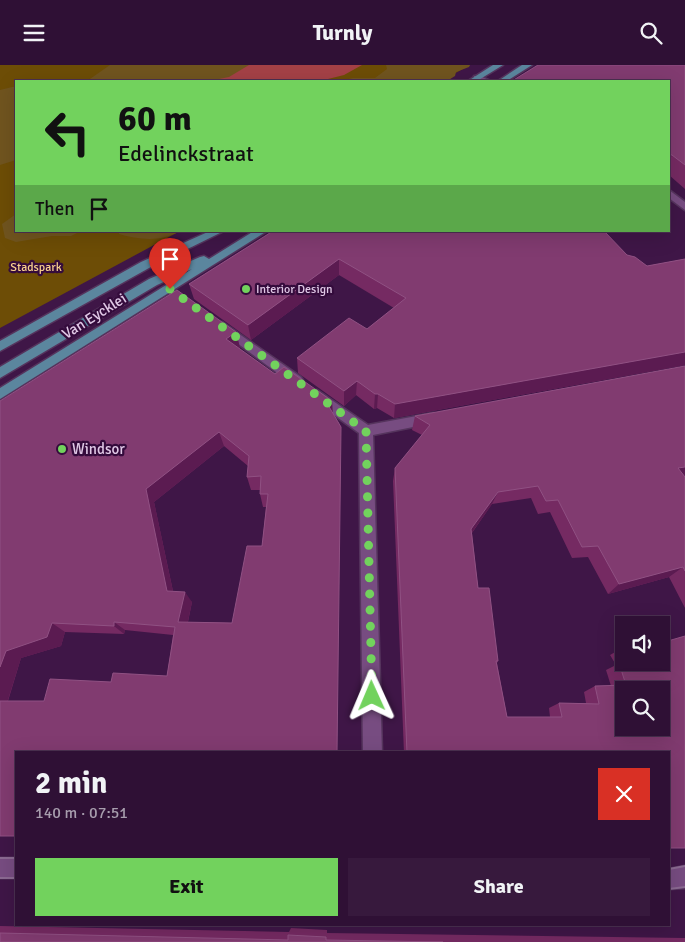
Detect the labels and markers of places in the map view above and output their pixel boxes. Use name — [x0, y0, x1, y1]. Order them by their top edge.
pin — [149, 238, 191, 289]
place label: Interior Design — [256, 282, 333, 297]
marker: Interior Design — [240, 283, 252, 295]
place label: Windsor — [72, 440, 125, 458]
marker: Windsor — [56, 443, 68, 455]

